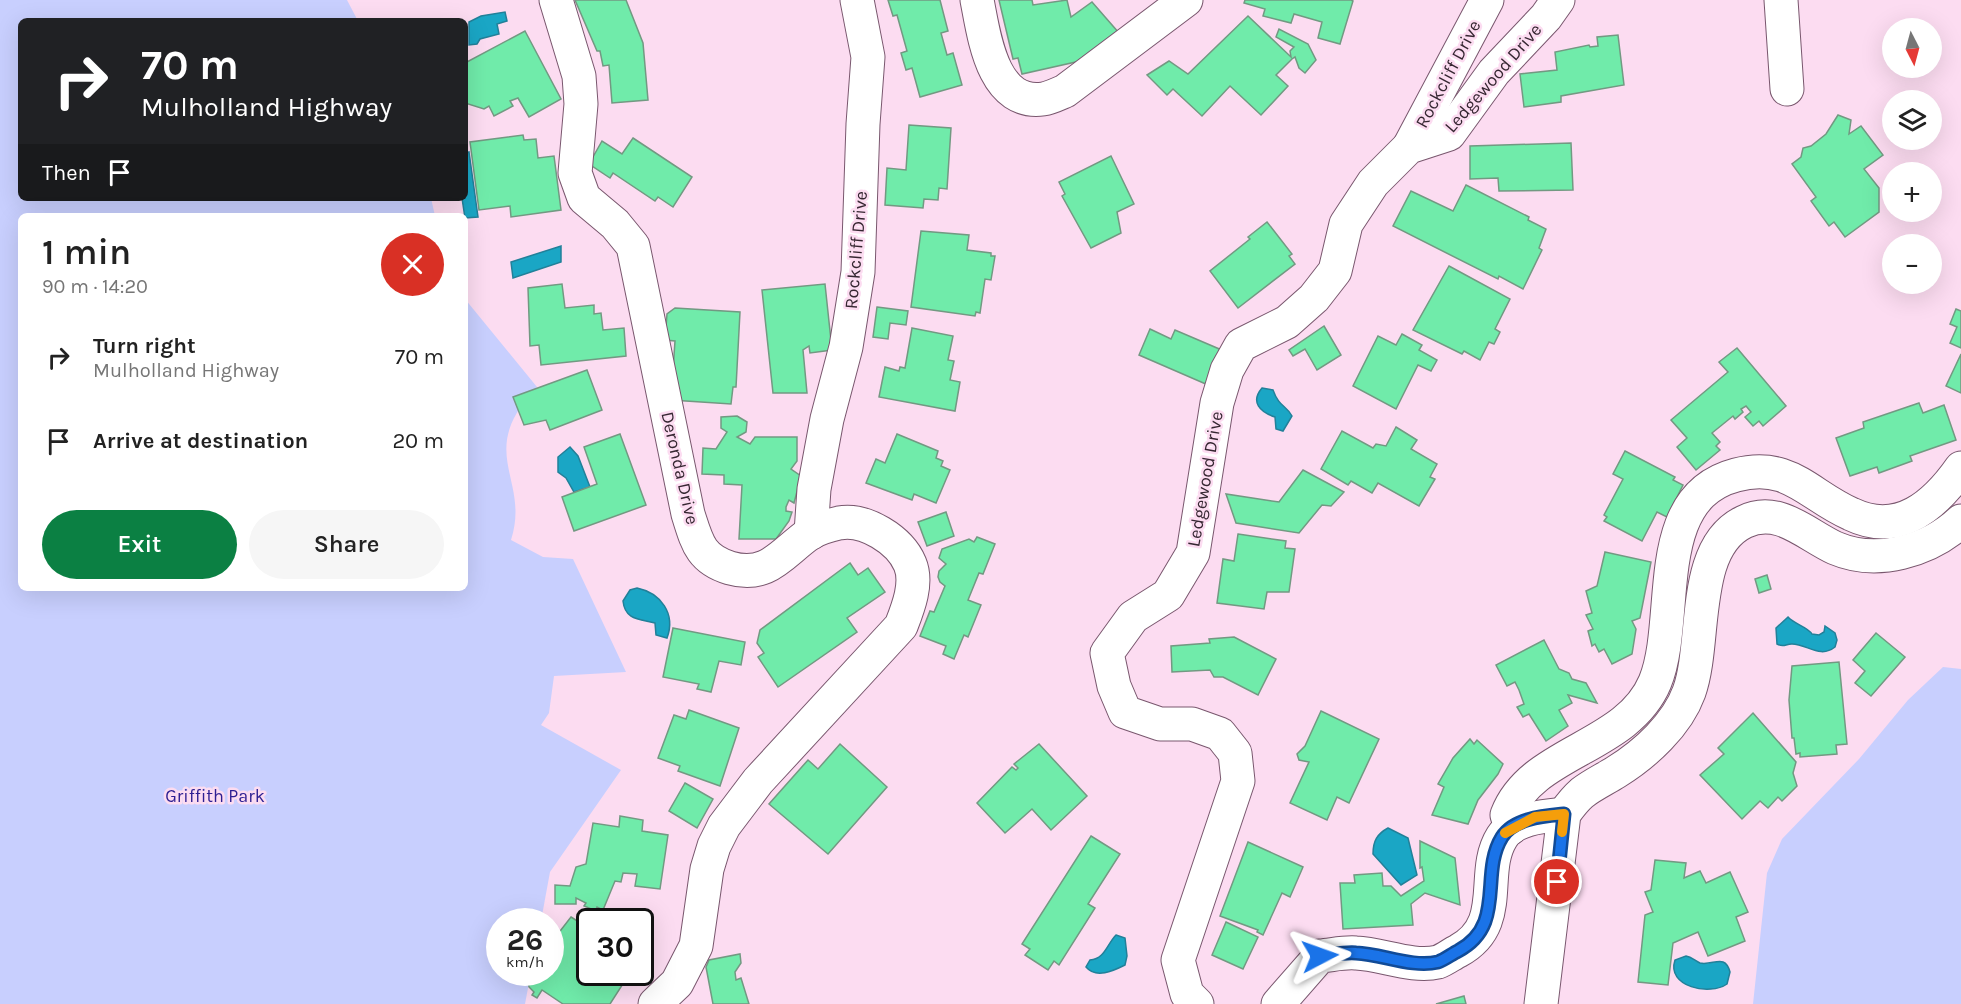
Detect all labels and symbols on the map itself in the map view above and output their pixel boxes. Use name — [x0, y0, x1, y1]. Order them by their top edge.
street label: Rockcliff Drive — [1410, 16, 1486, 132]
north arrow — [1882, 18, 1942, 78]
street label: Ledgewood Drive — [1440, 19, 1546, 137]
street label: Rockcliff Drive — [840, 190, 872, 310]
street label: Deronda Drive — [656, 409, 704, 527]
street label: Ledgewood Drive — [1182, 409, 1228, 549]
park label: Griffith Park — [165, 785, 265, 807]
pin — [1531, 856, 1582, 907]
speed limit sign: 30 — [576, 908, 654, 986]
position arrow — [1288, 924, 1352, 988]

